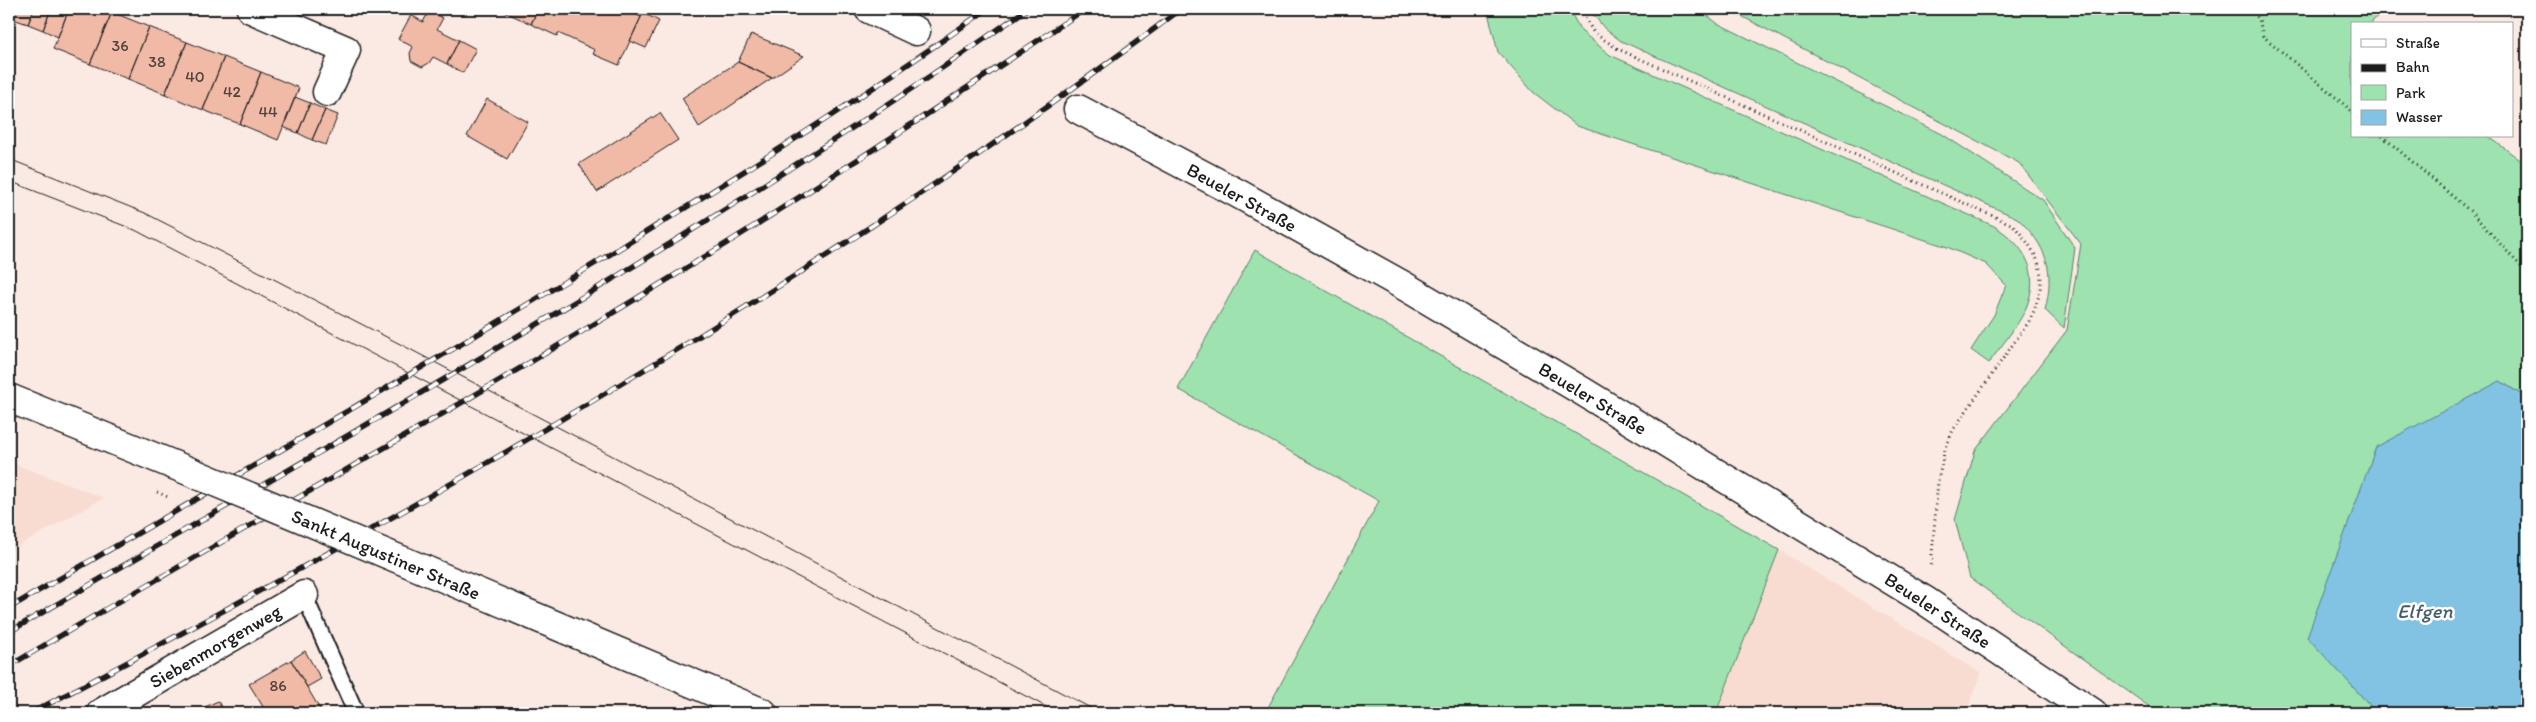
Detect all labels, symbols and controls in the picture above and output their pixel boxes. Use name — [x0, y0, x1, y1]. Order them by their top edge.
legend — [2351, 22, 2514, 138]
text: Straße — [2396, 34, 2440, 52]
house number: 36 — [111, 36, 129, 55]
house number: 38 — [148, 52, 166, 71]
text: Bahn — [2396, 58, 2430, 76]
house number: 40 — [185, 67, 205, 86]
house number: 42 — [223, 82, 242, 101]
text: Park — [2396, 84, 2426, 102]
house number: 44 — [258, 102, 278, 121]
text: Wasser — [2396, 108, 2443, 126]
street label: Beueler Straße — [1183, 158, 1301, 237]
street label: Beueler Straße — [1534, 357, 1651, 440]
street label: Sankt Augustiner Straße — [288, 504, 484, 605]
street label: Beueler Straße — [1880, 567, 1995, 653]
street label: Siebenmorgenweg — [145, 599, 285, 693]
water label: Elfgen — [2397, 599, 2453, 623]
house number: 86 — [269, 676, 287, 695]

